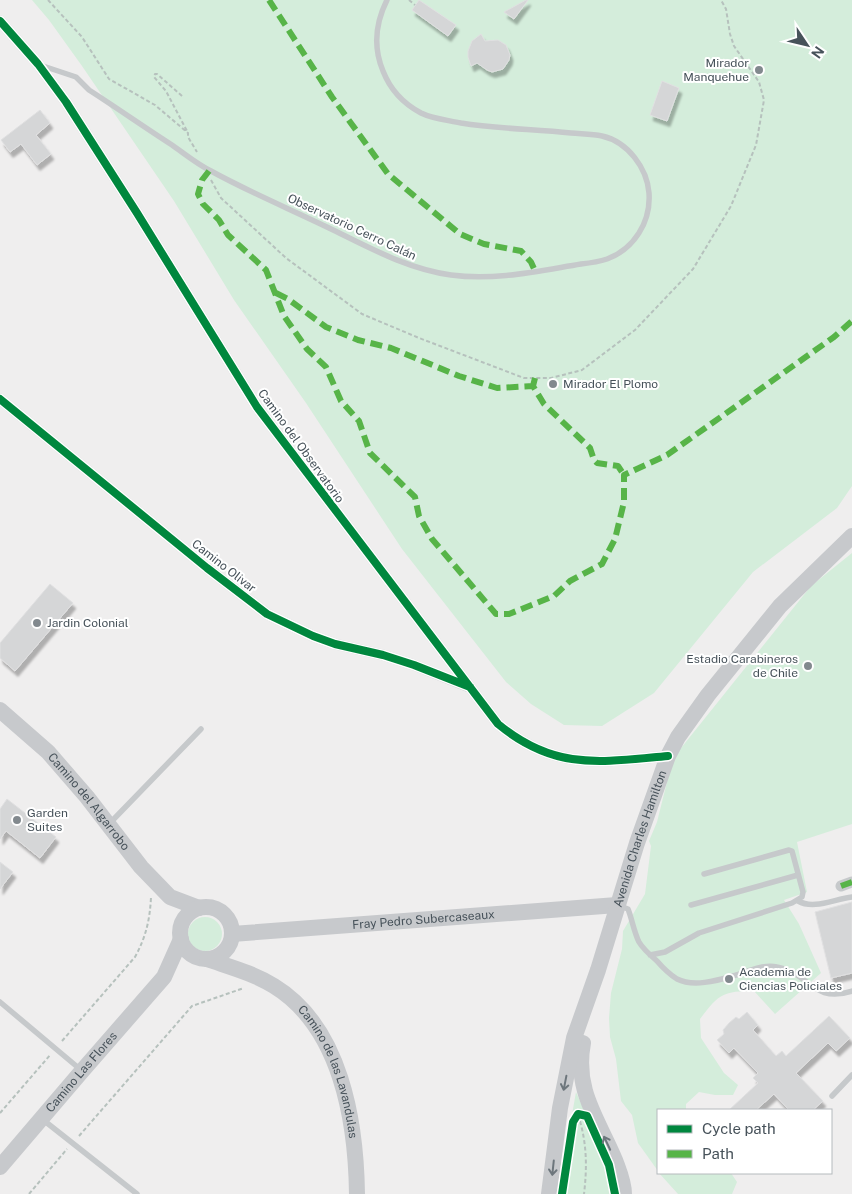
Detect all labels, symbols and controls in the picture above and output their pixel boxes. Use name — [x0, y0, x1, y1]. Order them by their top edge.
north arrow — [782, 20, 832, 70]
text: N — [808, 43, 827, 62]
place label: Mirador Manquehue — [683, 56, 749, 84]
marker: Mirador Manquehue — [753, 64, 765, 76]
street label: Observatorio Cerro Calán — [285, 191, 419, 263]
place label: Mirador El Plomo — [563, 377, 658, 391]
marker: Mirador El Plomo — [547, 378, 559, 390]
street label: Camino del Observatorio — [255, 387, 347, 506]
street label: Camino Olivar — [189, 537, 259, 595]
place label: Jardin Colonial — [47, 616, 129, 630]
marker: Jardin Colonial — [31, 617, 43, 629]
place label: Estadio Carabineros de Chile — [686, 652, 798, 680]
marker: Estadio Carabineros de Chile — [802, 660, 814, 672]
street label: Camino del Algarrobo — [45, 750, 133, 853]
street label: Avenida Charles Hamilton — [611, 768, 669, 909]
place label: Garden Suites — [27, 806, 68, 834]
marker: Garden Suites — [11, 814, 23, 826]
street label: Fray Pedro Subercaseaux — [352, 907, 496, 932]
place label: Academia de Ciencias Policiales — [739, 965, 842, 993]
marker: Academia de Ciencias Policiales — [723, 973, 735, 985]
street label: Camino de las Lavandulas — [295, 1002, 360, 1139]
street label: Camino Las Flores — [43, 1029, 120, 1115]
one-way arrow — [559, 1075, 569, 1091]
legend — [657, 1109, 832, 1174]
text: Cycle path — [702, 1120, 776, 1137]
one-way arrow — [602, 1136, 611, 1151]
text: Path — [702, 1145, 734, 1162]
one-way arrow — [548, 1160, 558, 1176]

